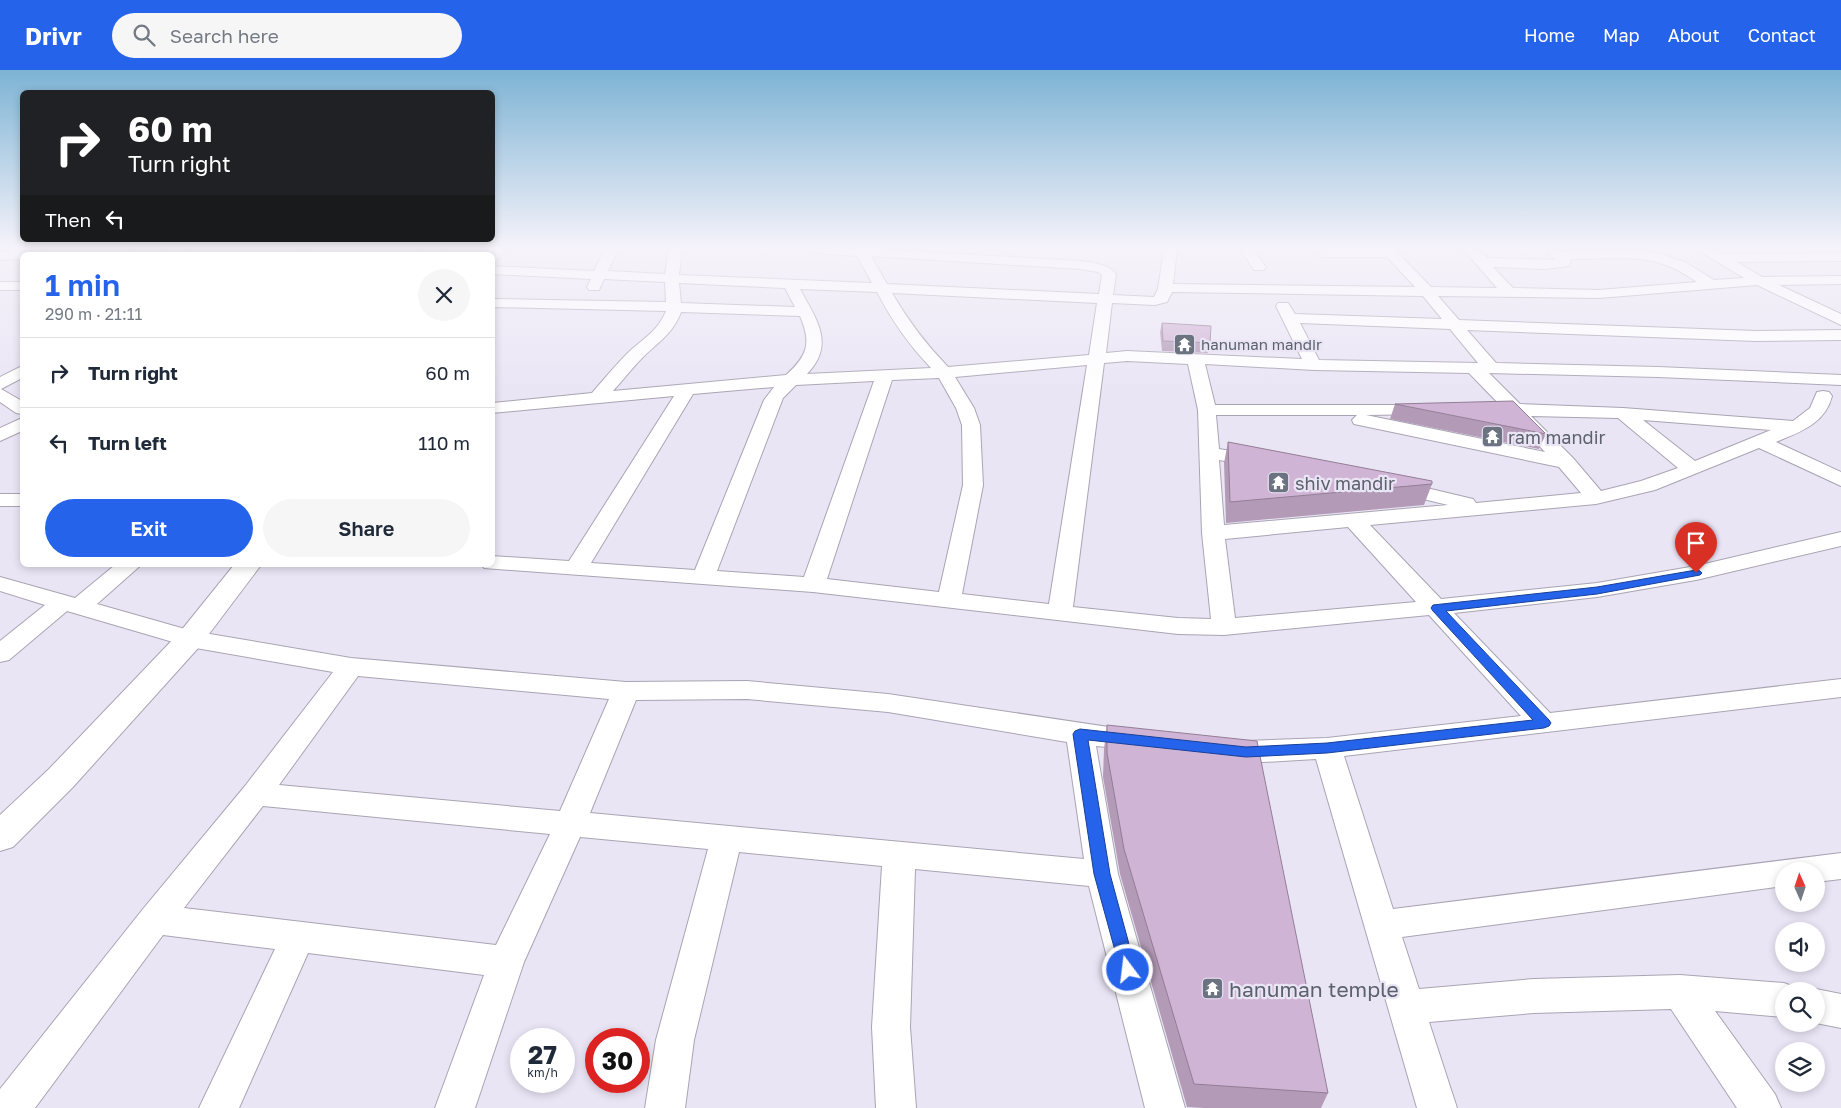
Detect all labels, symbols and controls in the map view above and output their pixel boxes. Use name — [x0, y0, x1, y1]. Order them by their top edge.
search box — [112, 13, 462, 58]
text: Drivr — [25, 21, 82, 50]
icon: search — [130, 21, 158, 49]
text: Search here — [170, 24, 279, 47]
text: Home — [1524, 24, 1575, 46]
text: Map — [1603, 24, 1640, 46]
text: About — [1668, 24, 1720, 46]
text: Contact — [1748, 24, 1816, 46]
text: 60 m — [128, 108, 212, 150]
icon: right — [45, 110, 110, 175]
text: Turn right — [128, 150, 231, 177]
icon: left — [101, 205, 129, 233]
text: Then — [45, 208, 91, 231]
text: 1 min — [45, 267, 120, 303]
button: close — [418, 269, 470, 321]
text: 290 m · 21:11 — [45, 304, 142, 324]
temple icon: hanuman mandir — [1173, 332, 1197, 356]
place label: hanuman mandir — [1201, 335, 1322, 353]
icon: right — [45, 359, 73, 387]
text: Turn right — [88, 361, 178, 384]
text: 60 m — [425, 361, 470, 384]
temple icon: ram mandir — [1480, 425, 1504, 449]
place label: ram mandir — [1508, 426, 1606, 448]
icon: left — [45, 429, 73, 457]
text: Turn left — [88, 431, 167, 454]
text: 110 m — [418, 431, 470, 454]
temple icon: shiv mandir — [1267, 471, 1291, 495]
place label: shiv mandir — [1295, 472, 1395, 494]
button: Exit — [45, 499, 253, 557]
button: Share — [263, 499, 470, 557]
pin — [1675, 522, 1717, 573]
icon: arrive — [1682, 529, 1710, 557]
north arrow — [1775, 862, 1825, 912]
map controls — [1775, 862, 1825, 1092]
button: sound — [1775, 922, 1825, 972]
position arrow — [1101, 943, 1153, 995]
place label: hanuman temple — [1229, 976, 1399, 1002]
temple icon: hanuman temple — [1201, 977, 1225, 1001]
button: search — [1775, 982, 1825, 1032]
speed limit sign: 30 — [585, 1028, 650, 1093]
text: 27 — [528, 1039, 557, 1070]
button: layers — [1775, 1042, 1825, 1092]
text: km/h — [527, 1065, 558, 1080]

